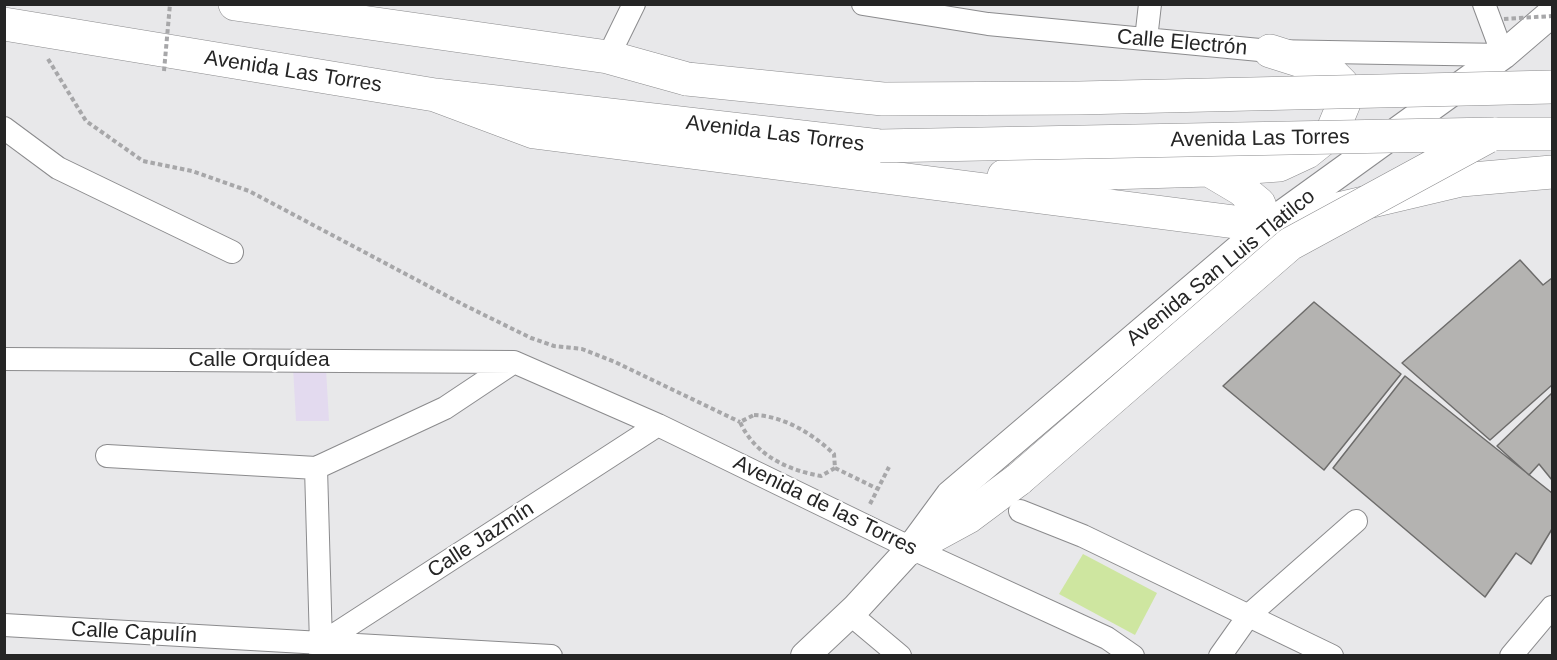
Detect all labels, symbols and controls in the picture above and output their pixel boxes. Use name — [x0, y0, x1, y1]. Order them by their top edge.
street label: Calle Electrón — [1116, 25, 1248, 61]
street label: Avenida Las Torres — [202, 46, 384, 98]
street label: Avenida Las Torres — [684, 111, 866, 157]
street label: Avenida Las Torres — [1170, 125, 1350, 153]
street label: Avenida San Luis Tlatilco — [1122, 184, 1320, 352]
street label: Calle Orquídea — [188, 347, 330, 373]
street label: Avenida de las Torres — [729, 450, 921, 562]
street label: Calle Jazmín — [423, 496, 539, 584]
street label: Calle Capulín — [70, 617, 198, 649]

